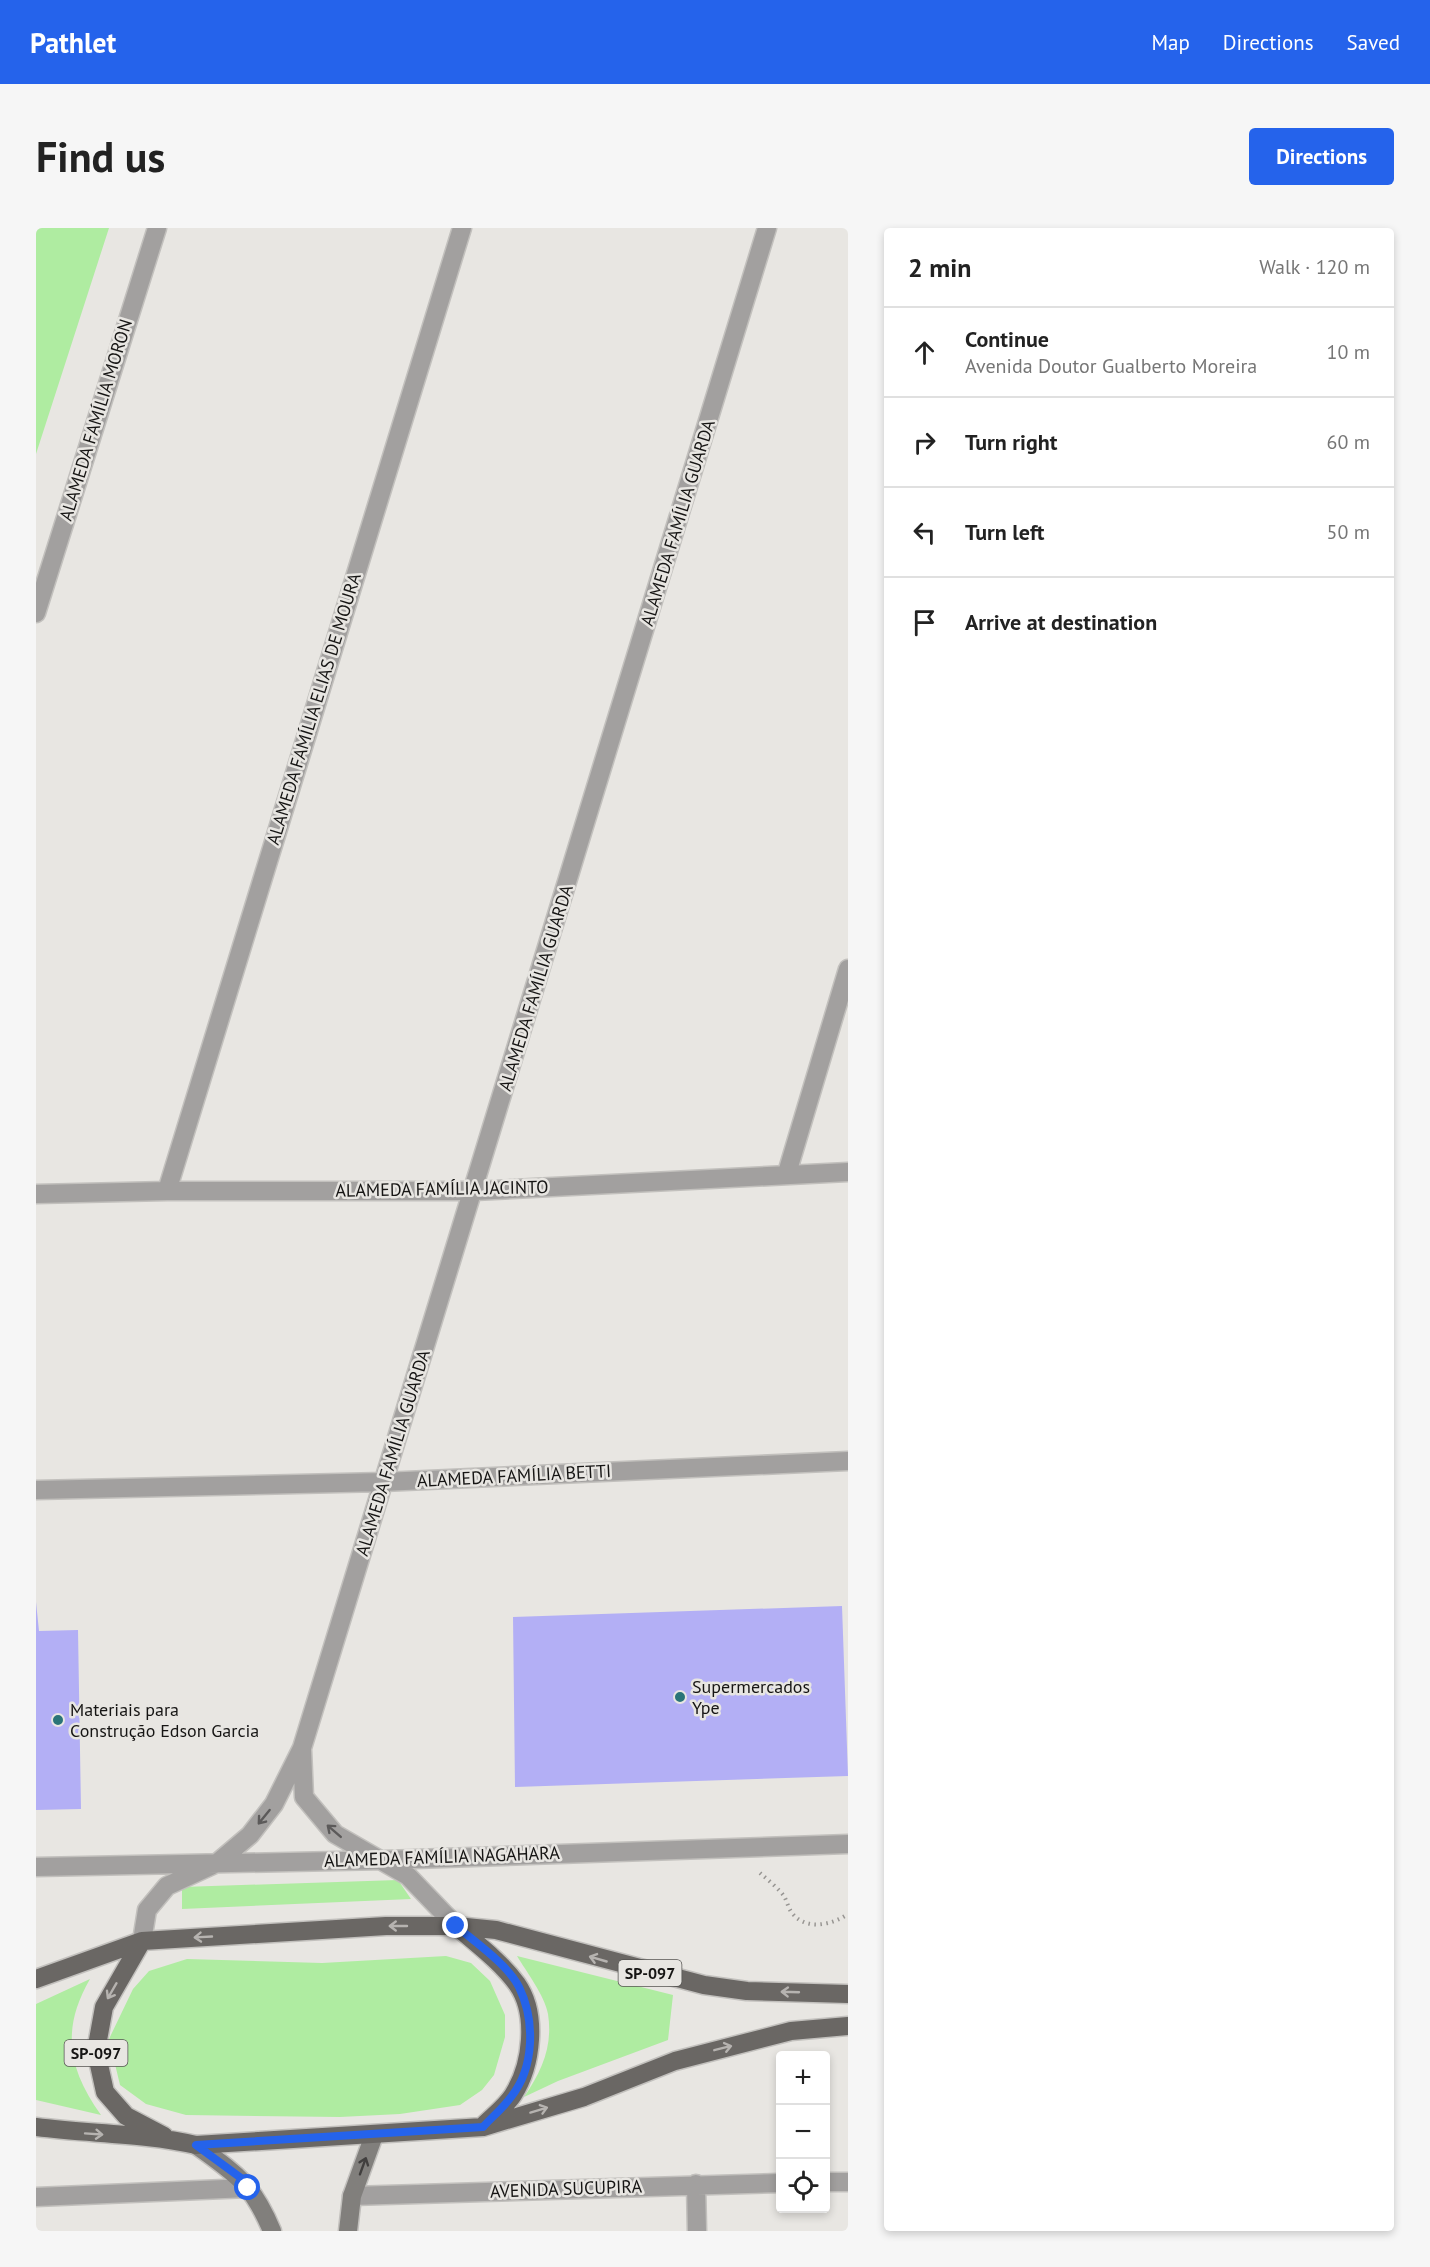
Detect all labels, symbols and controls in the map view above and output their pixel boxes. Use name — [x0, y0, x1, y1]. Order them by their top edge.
text: Pathlet — [30, 24, 116, 61]
text: Map — [1151, 29, 1190, 56]
text: Directions — [1223, 29, 1314, 56]
text: Saved — [1347, 29, 1400, 56]
button: Directions — [1249, 128, 1394, 185]
text: Find us — [36, 129, 165, 184]
text: 2 min — [908, 251, 971, 284]
text: Walk · 120 m — [1259, 254, 1370, 280]
street label: ALAMEDA FAMÍLIA MORON — [54, 316, 137, 523]
text: Continue — [965, 325, 1049, 353]
icon: ahead — [908, 336, 941, 369]
text: 10 m — [1327, 339, 1370, 365]
text: Avenida Doutor Gualberto Moreira — [965, 353, 1257, 379]
street label: ALAMEDA FAMÍLIA GUARDA — [635, 416, 720, 629]
icon: right — [908, 426, 941, 459]
text: Turn right — [965, 428, 1057, 456]
text: 60 m — [1327, 429, 1370, 455]
icon: left — [908, 516, 941, 549]
text: Turn left — [965, 518, 1045, 546]
text: 50 m — [1327, 519, 1370, 545]
street label: ALAMEDA FAMÍLIA ELIAS DE MOURA — [261, 570, 366, 848]
icon: arrive — [908, 606, 941, 639]
text: Arrive at destination — [965, 608, 1157, 636]
street label: ALAMEDA FAMÍLIA GUARDA — [493, 881, 578, 1094]
street label: ALAMEDA FAMÍLIA JACINTO — [335, 1175, 549, 1202]
street label: ALAMEDA FAMÍLIA GUARDA — [350, 1346, 435, 1559]
street label: ALAMEDA FAMÍLIA BETTI — [416, 1459, 612, 1492]
place label: Supermercados Ype — [692, 1675, 810, 1719]
marker: Supermercados Ype — [673, 1690, 687, 1704]
place label: Materiais para Construção Edson Garcia — [70, 1698, 259, 1742]
marker: Materiais para Construção Edson Garcia — [51, 1713, 65, 1727]
one-way arrow — [257, 1809, 270, 1825]
one-way arrow — [327, 1824, 343, 1838]
street label: ALAMEDA FAMÍLIA NAGAHARA — [324, 1841, 561, 1872]
route end — [442, 1912, 468, 1938]
one-way arrow — [388, 1920, 408, 1932]
one-way arrow — [194, 1932, 214, 1943]
one-way arrow — [589, 1952, 608, 1964]
road number: SP-097 — [618, 1960, 682, 1986]
one-way arrow — [106, 1983, 118, 2000]
one-way arrow — [780, 1987, 800, 1998]
road number: SP-097 — [64, 2040, 128, 2066]
one-way arrow — [714, 2042, 733, 2054]
map controls — [776, 2051, 830, 2213]
button: + — [776, 2051, 830, 2105]
one-way arrow — [529, 2104, 548, 2115]
button: − — [776, 2105, 830, 2159]
one-way arrow — [84, 2129, 103, 2140]
one-way arrow — [359, 2157, 370, 2176]
button: locate — [776, 2159, 830, 2213]
route start — [234, 2174, 260, 2200]
street label: AVENIDA SUCUPIRA — [490, 2174, 643, 2203]

